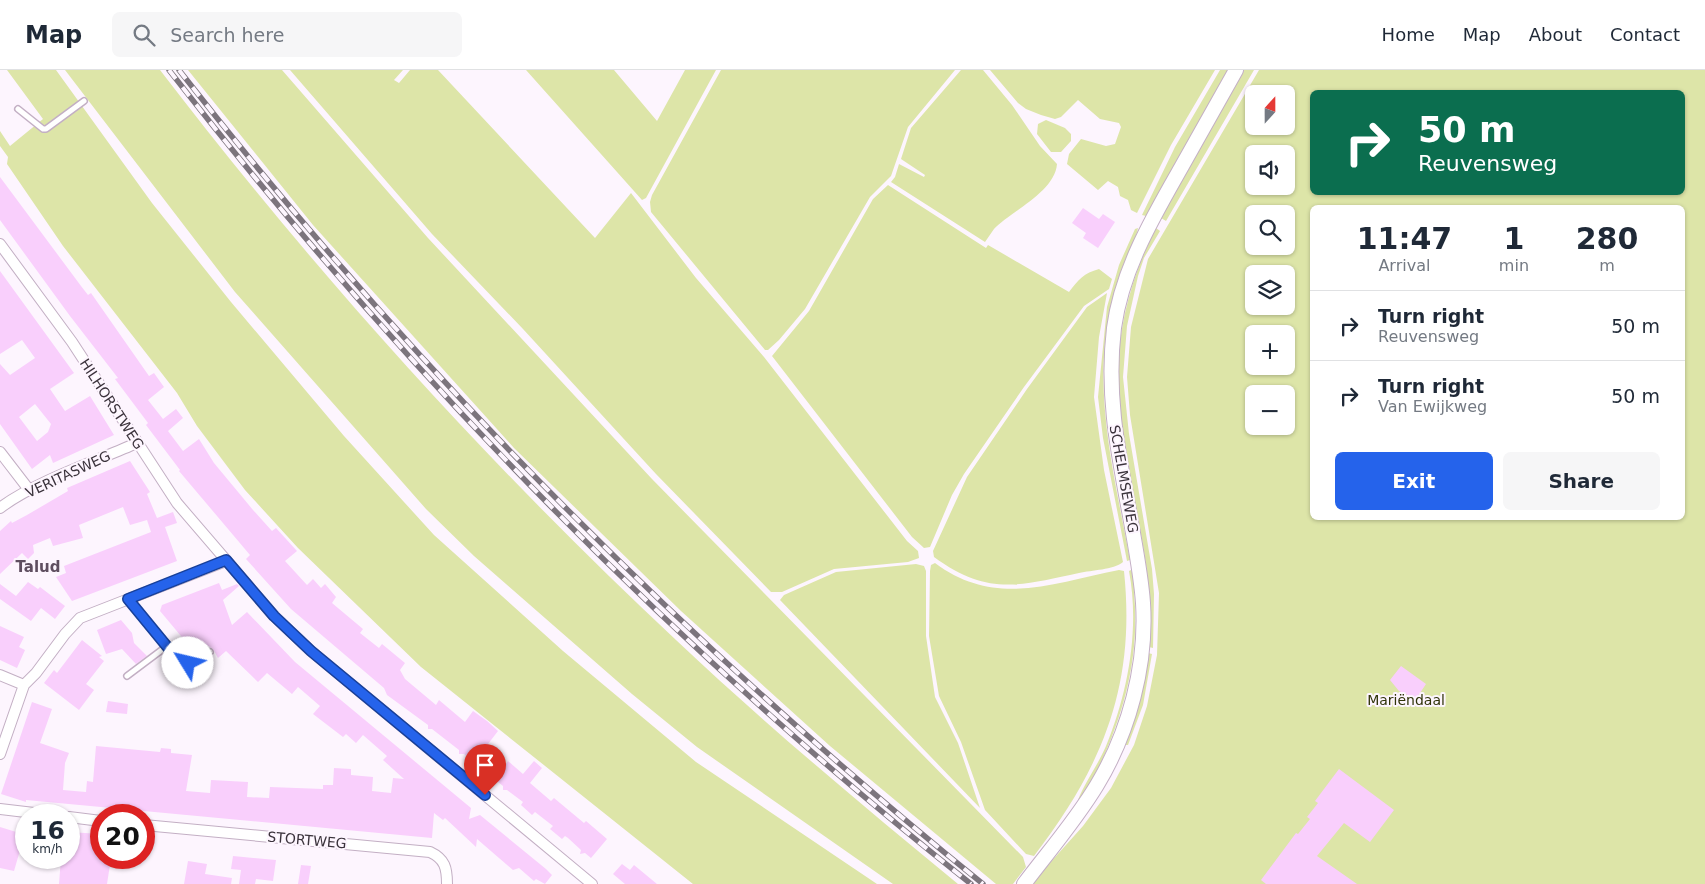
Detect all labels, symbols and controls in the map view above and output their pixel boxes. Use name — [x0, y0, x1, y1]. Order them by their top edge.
search box — [112, 12, 462, 57]
text: Map — [25, 21, 82, 49]
icon: search — [130, 21, 158, 49]
text: Search here — [170, 24, 284, 46]
text: Home — [1382, 24, 1435, 45]
text: Map — [1463, 24, 1501, 45]
text: About — [1529, 24, 1582, 45]
text: Contact — [1610, 24, 1680, 45]
north arrow — [1245, 85, 1295, 135]
map controls — [1245, 85, 1295, 435]
icon: right — [1335, 110, 1400, 175]
text: 50 m — [1418, 110, 1515, 150]
button: sound — [1245, 145, 1295, 195]
text: Reuvensweg — [1418, 151, 1557, 176]
button: search — [1245, 205, 1295, 255]
text: 11:47 — [1357, 221, 1452, 256]
text: 1 — [1503, 221, 1524, 256]
text: 280 — [1576, 221, 1638, 256]
text: Arrival — [1378, 256, 1430, 275]
text: min — [1499, 256, 1529, 275]
text: m — [1599, 256, 1615, 275]
button: layers — [1245, 265, 1295, 315]
text: Turn right — [1378, 305, 1484, 327]
icon: right — [1335, 312, 1363, 340]
text: 50 m — [1611, 315, 1660, 337]
button: + — [1245, 325, 1295, 375]
text: Reuvensweg — [1378, 327, 1479, 346]
street label: HILHORSTWEG — [77, 356, 147, 452]
text: Turn right — [1378, 375, 1484, 397]
icon: right — [1335, 382, 1363, 410]
button: − — [1245, 385, 1295, 435]
text: 50 m — [1611, 385, 1660, 407]
text: Van Ewijkweg — [1378, 397, 1487, 416]
street label: SCHELMSEWEG — [1107, 424, 1141, 534]
street label: VERITASWEG — [23, 447, 113, 501]
button: Exit — [1335, 452, 1493, 510]
button: Share — [1503, 452, 1660, 510]
district label: Talud — [16, 558, 60, 576]
position arrow — [161, 636, 213, 688]
park label: Mariëndaal — [1367, 692, 1445, 708]
pin — [464, 744, 506, 795]
icon: arrive — [471, 751, 499, 779]
speed limit sign: 20 — [90, 804, 155, 869]
text: 16 — [30, 816, 65, 845]
street label: STORTWEG — [267, 829, 347, 851]
text: km/h — [32, 842, 63, 856]

